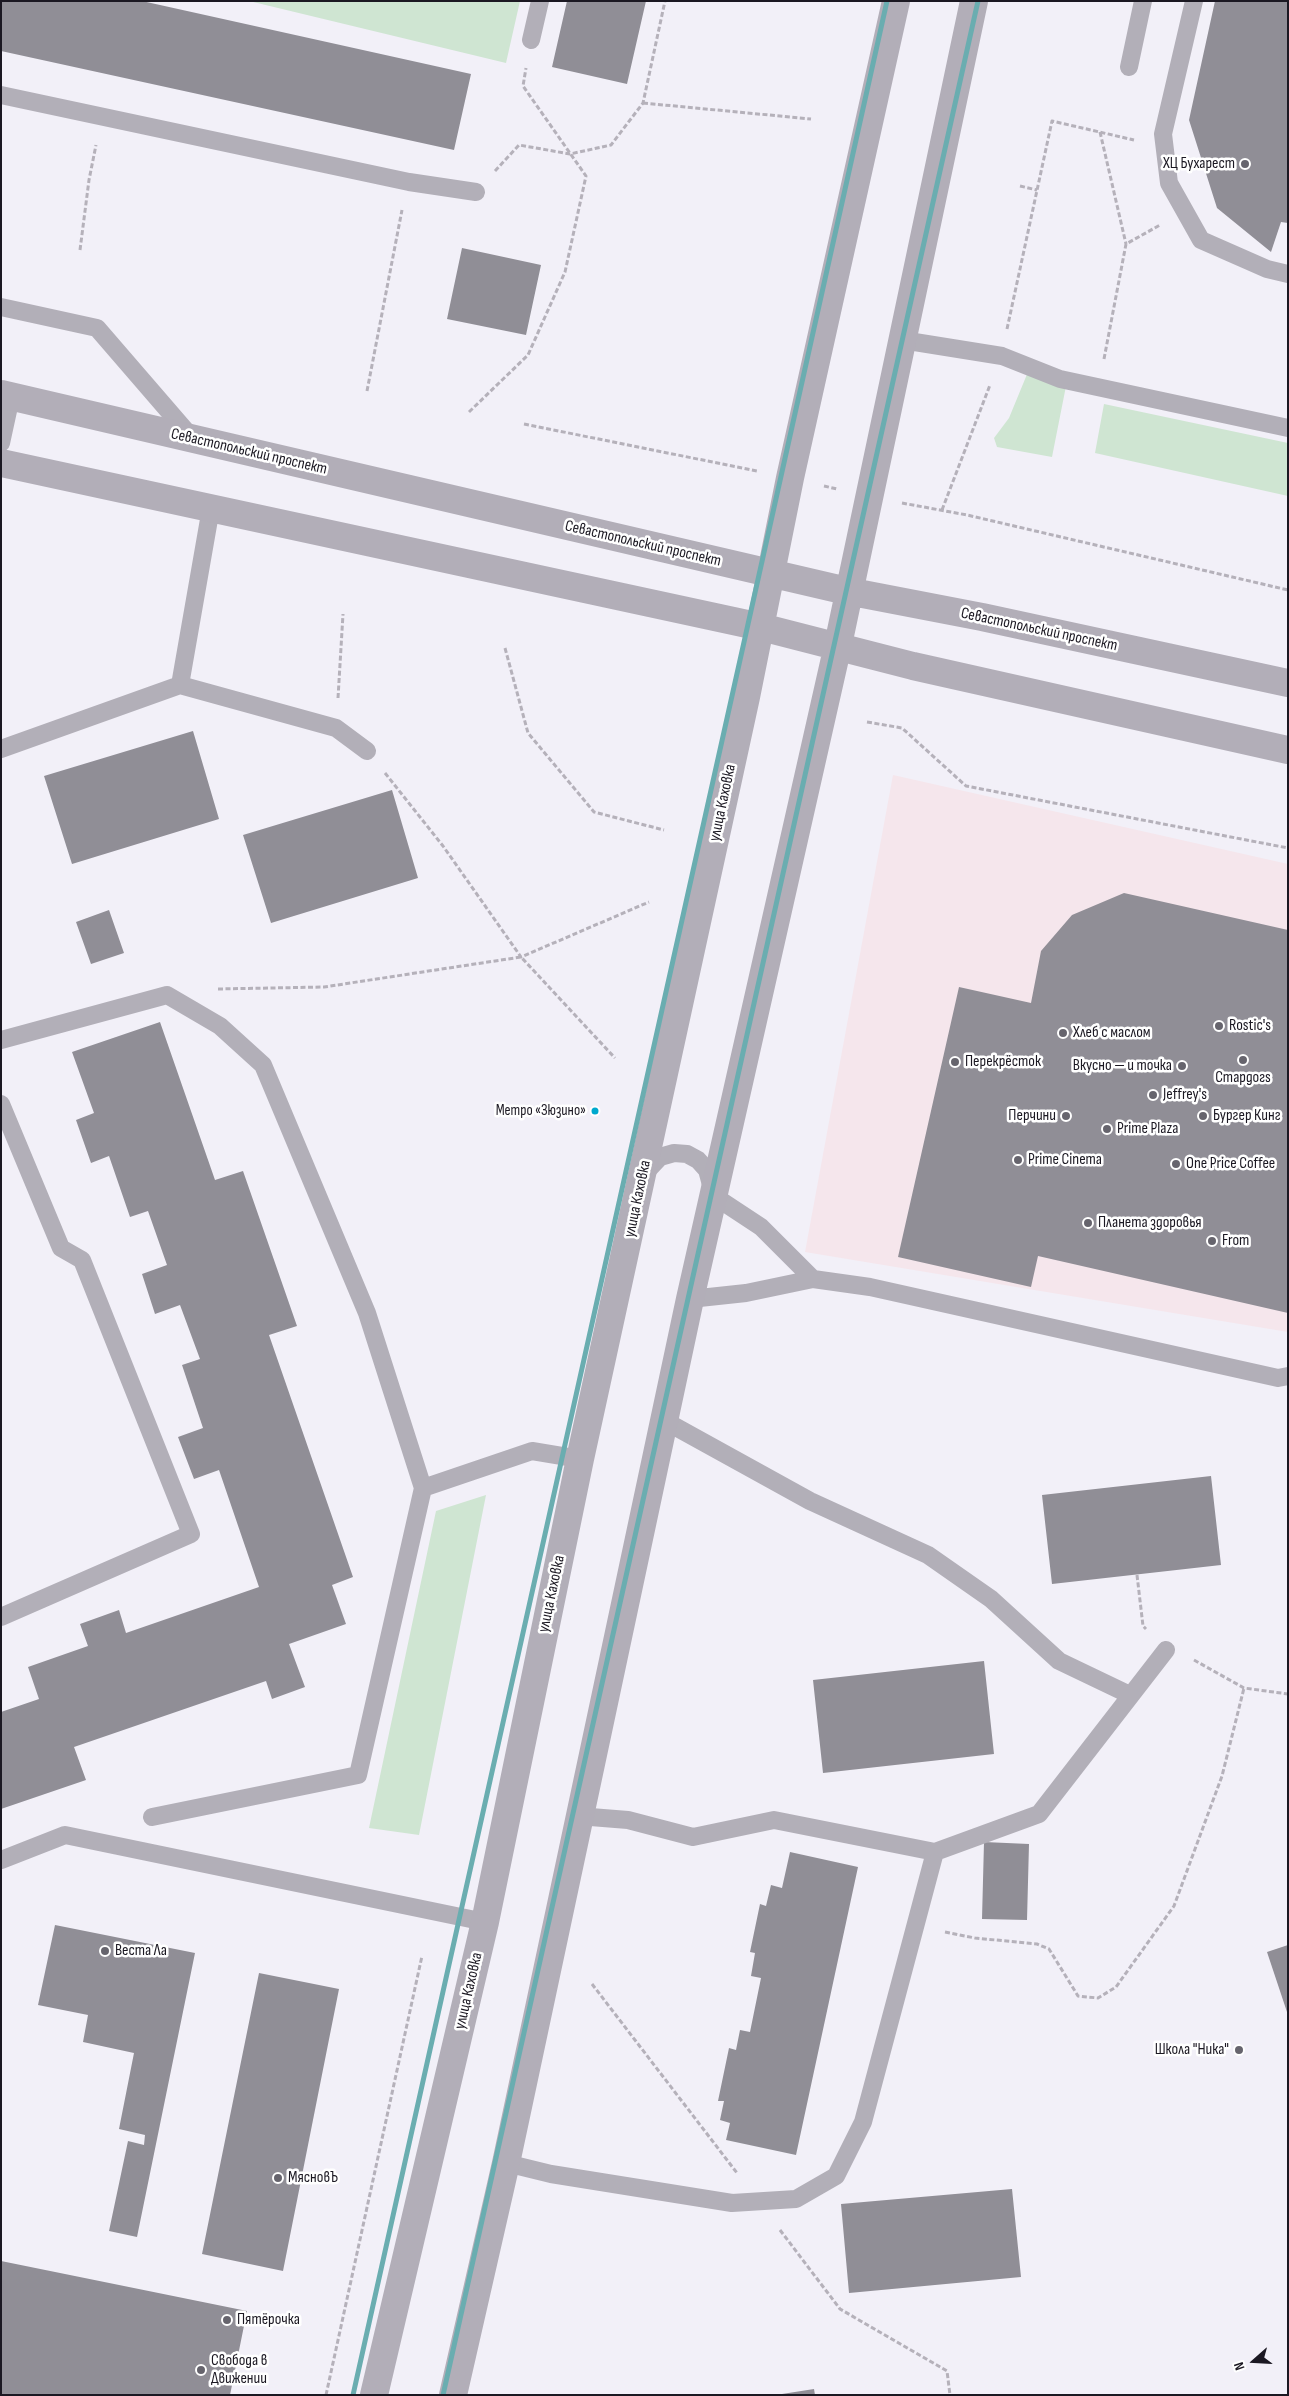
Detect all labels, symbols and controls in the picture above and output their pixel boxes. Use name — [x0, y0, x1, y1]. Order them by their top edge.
place label: ХЦ Бухарест — [1163, 154, 1235, 174]
marker: ХЦ Бухарест — [1239, 158, 1251, 170]
street label: Севастопольский проспект — [169, 425, 329, 479]
street label: Севастопольский проспект — [563, 517, 723, 571]
street label: Севастопольский проспект — [959, 604, 1119, 656]
street label: улица Каховка — [705, 763, 741, 843]
place label: Rostic's — [1229, 1016, 1271, 1036]
marker: Rostic's — [1213, 1020, 1225, 1032]
place label: Хлеб с маслом — [1073, 1023, 1151, 1043]
marker: Хлеб с маслом — [1057, 1027, 1069, 1039]
place label: Перекрёсток — [965, 1052, 1041, 1072]
marker: Стардогs — [1237, 1054, 1249, 1066]
marker: Перекрёсток — [949, 1056, 961, 1068]
place label: Вкусно — и точка — [1073, 1056, 1172, 1076]
marker: Вкусно — и точка — [1176, 1060, 1188, 1072]
place label: Стардогs — [1215, 1068, 1271, 1088]
place label: Jeffrey's — [1163, 1085, 1207, 1105]
marker: Jeffrey's — [1147, 1089, 1159, 1101]
place label: Метро «Зюзино» — [496, 1102, 586, 1120]
marker: Метро «Зюзино» — [590, 1106, 600, 1116]
place label: Перчини — [1008, 1106, 1056, 1126]
place label: Бургер Кинг — [1213, 1106, 1281, 1126]
marker: Перчини — [1060, 1110, 1072, 1122]
marker: Бургер Кинг — [1197, 1110, 1209, 1122]
place label: Prime Plaza — [1117, 1119, 1178, 1139]
marker: Prime Plaza — [1101, 1123, 1113, 1135]
place label: Prime Cinema — [1028, 1150, 1102, 1170]
marker: Prime Cinema — [1012, 1154, 1024, 1166]
place label: One Price Coffee — [1186, 1154, 1275, 1174]
marker: One Price Coffee — [1170, 1158, 1182, 1170]
street label: улица Каховка — [620, 1159, 656, 1239]
place label: Планета здоровья — [1098, 1213, 1202, 1233]
marker: Планета здоровья — [1082, 1217, 1094, 1229]
place label: From — [1222, 1231, 1249, 1251]
marker: From — [1206, 1235, 1218, 1247]
street label: улица Каховка — [534, 1554, 570, 1634]
place label: Веста Ла — [115, 1941, 167, 1961]
marker: Веста Ла — [99, 1945, 111, 1957]
street label: улица Каховка — [451, 1951, 487, 2031]
place label: Школа "Ника" — [1155, 2040, 1229, 2060]
marker: Школа "Ника" — [1233, 2044, 1245, 2056]
place label: МясновЪ — [288, 2168, 338, 2188]
marker: МясновЪ — [272, 2172, 284, 2184]
place label: Пятёрочка — [237, 2310, 300, 2330]
marker: Пятёрочка — [221, 2314, 233, 2326]
north arrow — [1229, 2336, 1279, 2386]
place label: Свобода в Движении — [211, 2351, 267, 2389]
text: N — [1230, 2360, 1249, 2372]
marker: Свобода в Движении — [195, 2364, 207, 2376]

